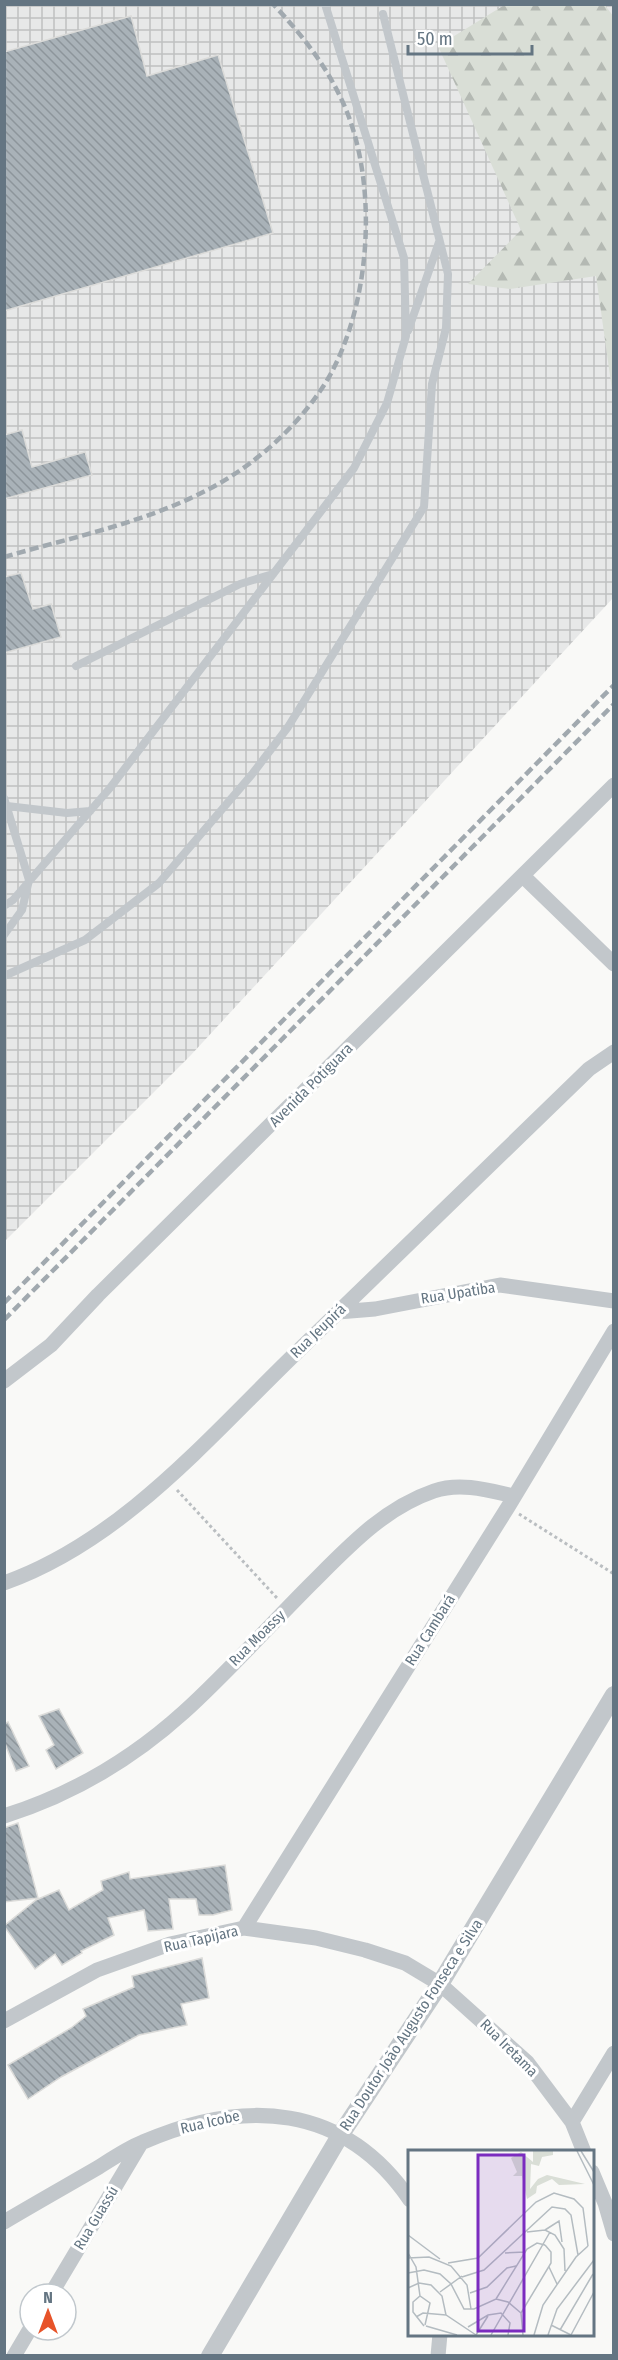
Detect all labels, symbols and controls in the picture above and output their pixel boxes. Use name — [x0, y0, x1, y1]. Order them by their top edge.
scale bar — [408, 18, 532, 56]
text: 50 m — [417, 28, 453, 50]
street label: Avenida Potiguara — [265, 1039, 357, 1131]
street label: Rua Upatiba — [420, 1278, 496, 1308]
street label: Rua Jeupirá — [287, 1300, 349, 1362]
street label: Rua Cambará — [401, 1591, 459, 1669]
street label: Rua Moassy — [225, 1606, 289, 1670]
street label: Rua Doutor João Augusto Fonseca e Silva — [336, 1916, 486, 2134]
street label: Rua Tapijara — [162, 1922, 240, 1956]
street label: Rua Iretama — [476, 2015, 542, 2081]
street label: Rua Icobe — [179, 2106, 241, 2138]
inset map — [408, 2150, 594, 2336]
street label: Rua Guassú — [70, 2183, 122, 2253]
north arrow — [18, 2282, 78, 2342]
text: N — [43, 2288, 53, 2307]

